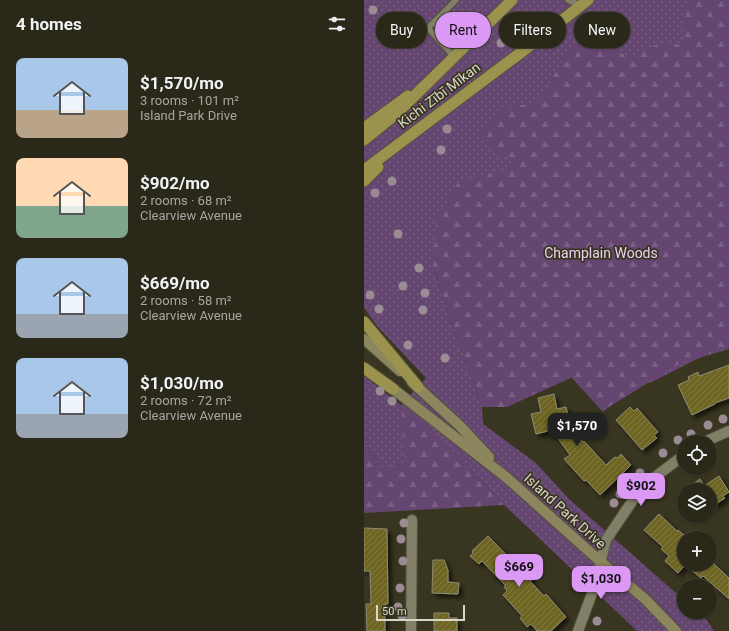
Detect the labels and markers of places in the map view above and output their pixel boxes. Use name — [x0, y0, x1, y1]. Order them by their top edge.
pin: $1,570 — [544, 413, 610, 447]
pin: $902 — [617, 473, 665, 507]
pin: $669 — [495, 554, 543, 588]
pin: $1,030 — [568, 566, 634, 600]

